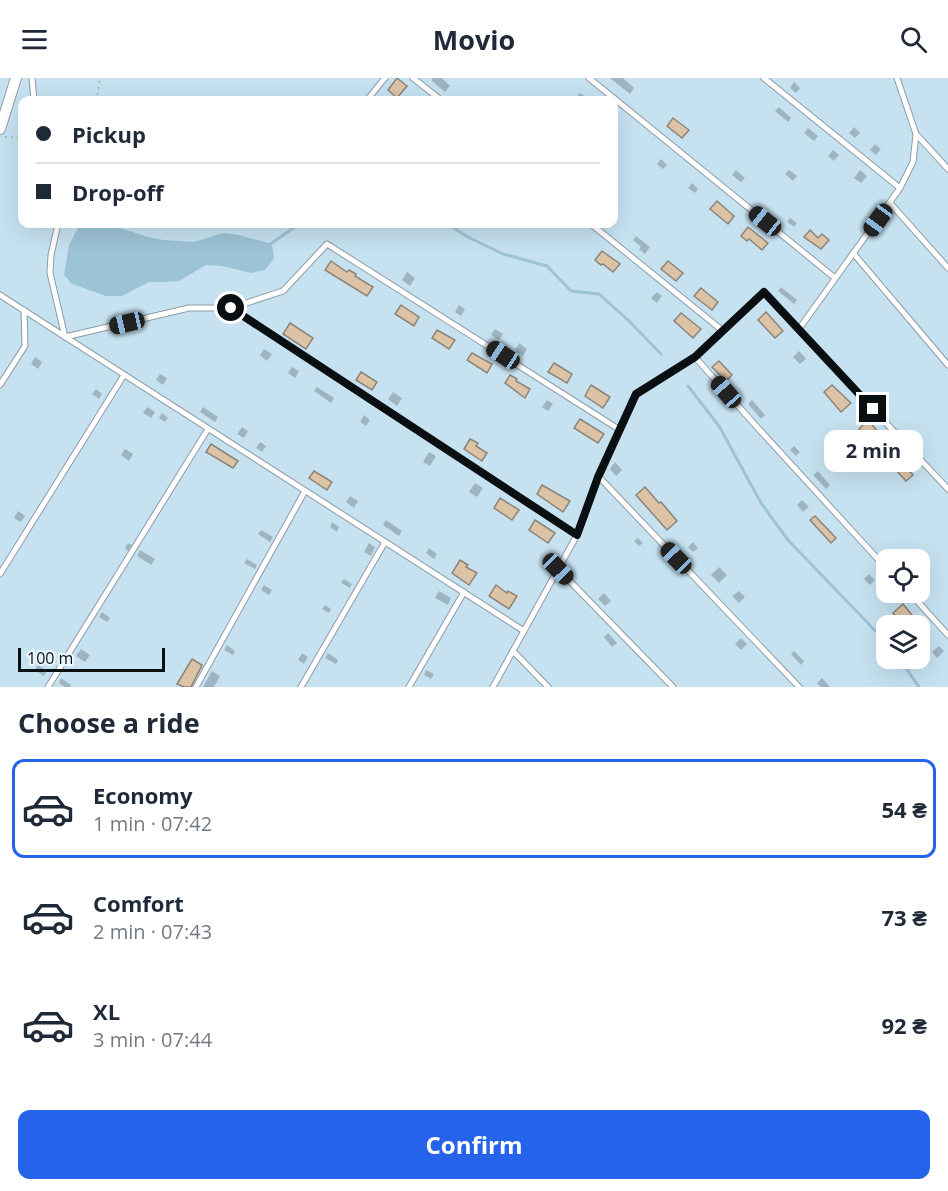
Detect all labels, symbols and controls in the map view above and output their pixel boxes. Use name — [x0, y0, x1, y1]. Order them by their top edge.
text: Movio — [433, 21, 515, 58]
icon: menu — [18, 23, 51, 56]
icon: search — [897, 23, 930, 56]
text: Pickup — [72, 119, 146, 149]
text: Drop-off — [72, 177, 164, 207]
car — [860, 200, 896, 240]
car — [745, 203, 785, 239]
route start — [217, 294, 244, 321]
car — [107, 310, 147, 336]
car — [483, 338, 523, 372]
car — [707, 373, 745, 411]
route end — [859, 395, 886, 422]
callout: 2 min — [824, 430, 922, 472]
text: 2 min — [846, 437, 901, 464]
car — [657, 539, 695, 577]
map controls — [876, 549, 930, 669]
button: locate — [876, 549, 930, 603]
car — [539, 550, 577, 588]
button: layers — [876, 615, 930, 669]
scale bar — [18, 645, 165, 672]
text: 100 m — [27, 647, 73, 669]
text: Choose a ride — [18, 704, 200, 741]
text: Economy — [93, 780, 192, 810]
icon: car — [21, 782, 75, 836]
text: 54 ₴ — [881, 794, 927, 824]
text: 1 min · 07:42 — [93, 810, 212, 837]
text: Comfort — [93, 888, 184, 918]
icon: car — [21, 890, 75, 944]
text: 73 ₴ — [881, 902, 927, 932]
text: 2 min · 07:43 — [93, 918, 212, 945]
text: XL — [93, 996, 120, 1026]
icon: car — [21, 998, 75, 1052]
text: 92 ₴ — [881, 1010, 927, 1040]
text: 3 min · 07:44 — [93, 1026, 212, 1053]
button: Confirm — [18, 1110, 930, 1179]

